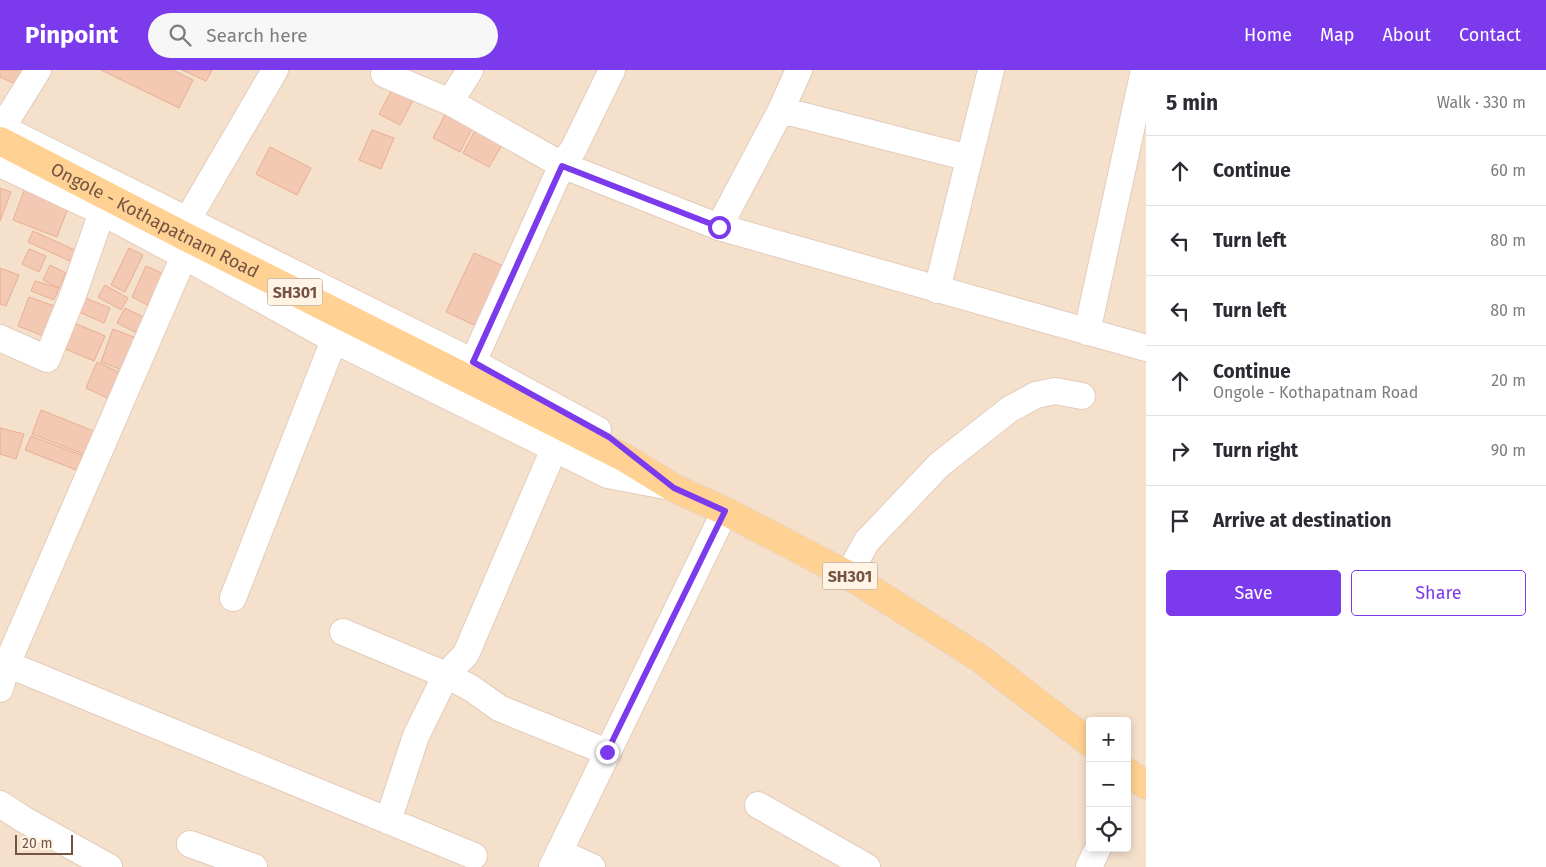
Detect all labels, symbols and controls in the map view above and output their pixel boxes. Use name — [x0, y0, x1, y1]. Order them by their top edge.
search box — [148, 13, 498, 58]
text: Pinpoint — [25, 21, 118, 49]
icon: search — [166, 21, 194, 49]
text: Search here — [206, 24, 308, 47]
text: Home — [1244, 24, 1292, 46]
text: Map — [1320, 24, 1354, 46]
text: About — [1382, 24, 1431, 46]
text: Contact — [1459, 24, 1521, 46]
text: 5 min — [1166, 90, 1218, 116]
text: Walk · 330 m — [1437, 93, 1526, 112]
icon: ahead — [1166, 157, 1194, 185]
street label: Ongole - Kothapatnam Road — [47, 158, 263, 283]
text: Continue — [1213, 159, 1291, 182]
text: 60 m — [1491, 161, 1526, 180]
route start — [708, 216, 731, 239]
icon: left — [1166, 227, 1194, 255]
text: Turn left — [1213, 229, 1287, 252]
text: 80 m — [1490, 231, 1526, 250]
road number: SH301 — [268, 278, 322, 306]
icon: left — [1166, 297, 1194, 325]
text: Turn left — [1213, 299, 1287, 322]
text: 80 m — [1490, 301, 1526, 320]
text: Continue — [1213, 360, 1291, 383]
icon: ahead — [1166, 367, 1194, 395]
text: 20 m — [1491, 371, 1526, 390]
text: Ongole - Kothapatnam Road — [1213, 383, 1418, 402]
icon: right — [1166, 437, 1194, 465]
text: Turn right — [1213, 439, 1298, 462]
text: 90 m — [1491, 441, 1526, 460]
icon: arrive — [1166, 507, 1194, 535]
text: Arrive at destination — [1213, 509, 1392, 532]
road number: SH301 — [822, 562, 878, 590]
button: Save — [1166, 570, 1341, 616]
button: Share — [1351, 570, 1526, 616]
map controls — [1086, 717, 1131, 852]
button: + — [1086, 717, 1131, 762]
route end — [596, 741, 619, 764]
button: − — [1086, 762, 1131, 807]
button: locate — [1086, 807, 1131, 852]
scale bar — [15, 832, 72, 855]
text: 20 m — [22, 835, 52, 852]

